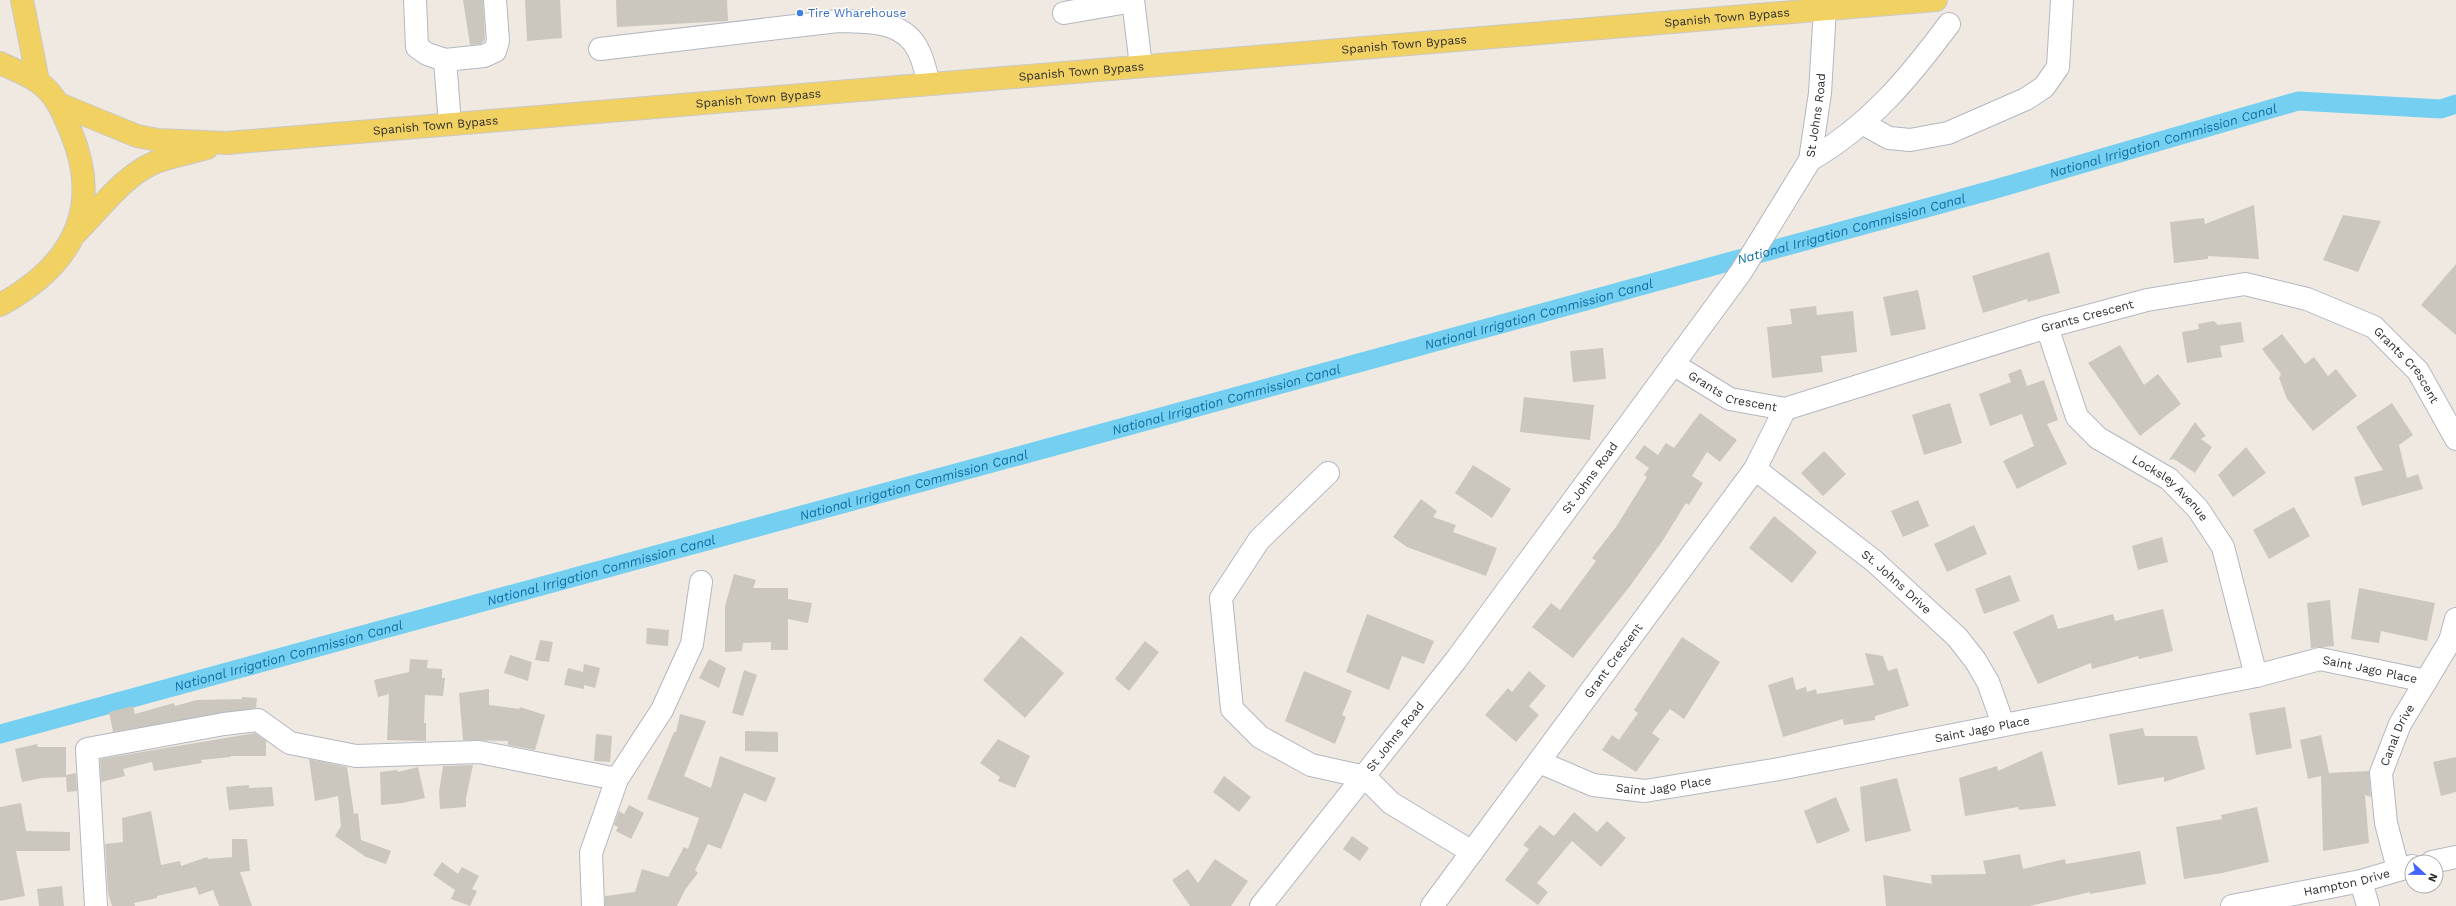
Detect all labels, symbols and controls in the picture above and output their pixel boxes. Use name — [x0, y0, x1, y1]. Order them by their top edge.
street label: Spanish Town Bypass — [1664, 5, 1790, 30]
place label: Tire Wharehouse — [808, 6, 906, 20]
marker: Tire Wharehouse — [795, 8, 805, 18]
street label: Spanish Town Bypass — [1341, 32, 1467, 57]
street label: Spanish Town Bypass — [1018, 59, 1144, 84]
street label: St Johns Road — [1803, 73, 1828, 158]
street label: Spanish Town Bypass — [695, 86, 822, 111]
water label: National Irrigation Commission Canal — [2048, 100, 2278, 180]
street label: Spanish Town Bypass — [372, 113, 499, 138]
water label: National Irrigation Commission Canal — [1735, 190, 1967, 267]
water label: National Irrigation Commission Canal — [1423, 275, 1655, 352]
street label: Grants Crescent — [2039, 297, 2135, 335]
street label: Grants Crescent — [2371, 324, 2442, 406]
water label: National Irrigation Commission Canal — [1110, 361, 1342, 437]
street label: Grants Crescent — [1686, 368, 1778, 414]
street label: St Johns Road — [1559, 439, 1621, 516]
water label: National Irrigation Commission Canal — [798, 446, 1029, 523]
street label: Locksley Avenue — [2129, 452, 2211, 524]
water label: National Irrigation Commission Canal — [485, 532, 717, 608]
street label: St. Johns Drive — [1859, 547, 1934, 617]
water label: National Irrigation Commission Canal — [173, 617, 404, 694]
street label: Grant Crescent — [1581, 621, 1645, 701]
street label: Saint Jago Place — [2321, 653, 2419, 686]
street label: St Johns Road — [1363, 699, 1427, 774]
street label: Canal Drive — [2377, 702, 2417, 768]
street label: Saint Jago Place — [1934, 713, 2031, 745]
street label: Saint Jago Place — [1615, 773, 1712, 798]
north arrow — [2404, 854, 2444, 894]
street label: Hampton Drive — [2302, 866, 2391, 899]
text: N — [2425, 871, 2440, 884]

